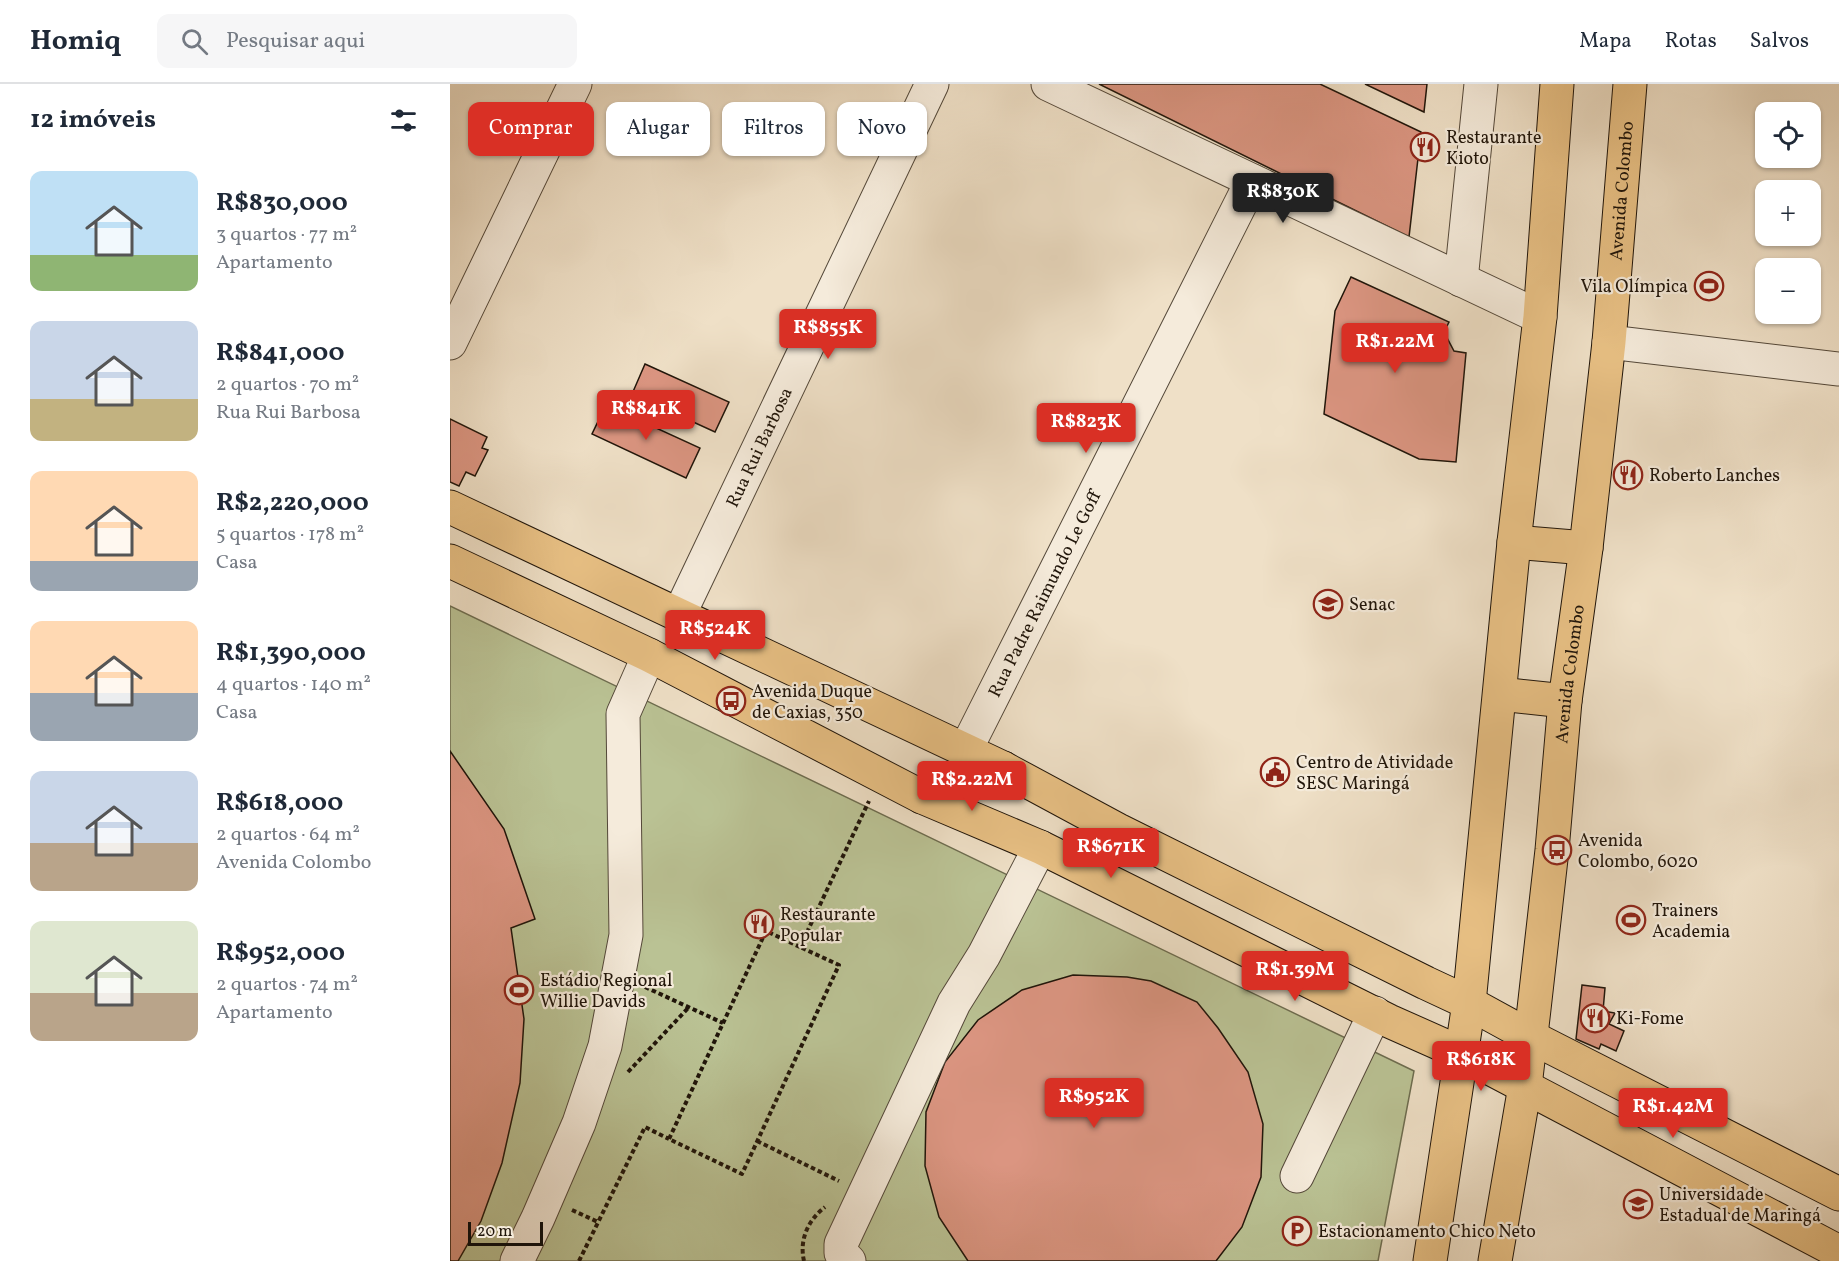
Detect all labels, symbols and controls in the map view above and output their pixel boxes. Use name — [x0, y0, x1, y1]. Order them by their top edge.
search box — [157, 14, 577, 68]
text: Homiq — [30, 22, 121, 61]
icon: search — [178, 25, 211, 58]
text: Pesquisar aqui — [226, 26, 365, 57]
text: Mapa — [1579, 27, 1632, 56]
text: Rotas — [1665, 27, 1717, 56]
text: Salvos — [1750, 27, 1809, 56]
text: 12 imóveis — [30, 102, 156, 138]
chip: Comprar — [468, 102, 594, 156]
chip: Alugar — [606, 102, 710, 156]
chip: Filtros — [722, 102, 825, 156]
chip: Novo — [837, 102, 927, 156]
map controls — [1755, 102, 1821, 324]
button: locate — [1755, 102, 1821, 168]
icon: filters — [387, 104, 420, 137]
street label: Avenida Colombo — [1605, 120, 1641, 262]
place label: Restaurante Kioto — [1446, 126, 1542, 172]
restaurant icon: Restaurante Kioto — [1409, 131, 1441, 163]
pin: R$830K — [1234, 173, 1332, 224]
text: R$830K — [1247, 178, 1319, 206]
button: + — [1755, 180, 1821, 246]
text: R$830,000 — [216, 185, 348, 221]
icon: home — [78, 195, 150, 267]
text: 3 quartos · 77 m² — [216, 221, 357, 249]
text: Apartamento — [216, 249, 333, 277]
button: − — [1755, 258, 1821, 324]
sports icon: Vila Olímpica — [1693, 270, 1725, 302]
place label: Vila Olímpica — [1581, 275, 1688, 300]
pin: R$855K — [779, 309, 877, 360]
text: R$855K — [793, 314, 863, 342]
pin: R$1.22M — [1340, 323, 1450, 374]
text: R$1.22M — [1355, 328, 1435, 356]
text: R$841,000 — [216, 335, 345, 371]
icon: home — [78, 345, 150, 417]
text: 2 quartos · 70 m² — [216, 371, 359, 399]
street label: Rua Rui Barbosa — [721, 383, 800, 512]
pin: R$841K — [597, 390, 695, 441]
text: R$841K — [611, 395, 681, 423]
text: Rua Rui Barbosa — [216, 399, 361, 427]
pin: R$823K — [1037, 403, 1135, 454]
text: R$823K — [1051, 408, 1121, 436]
restaurant icon: Roberto Lanches — [1612, 459, 1644, 491]
place label: Roberto Lanches — [1649, 464, 1780, 489]
text: R$2,220,000 — [216, 485, 369, 521]
street label: Rua Padre Raimundo Le Goff — [983, 485, 1109, 702]
icon: home — [78, 495, 150, 567]
text: 5 quartos · 178 m² — [216, 521, 364, 549]
text: Casa — [216, 549, 258, 577]
school or university icon: Senac — [1312, 588, 1344, 620]
place label: Senac — [1349, 593, 1395, 618]
street label: Avenida Colombo — [1550, 603, 1592, 745]
pin: R$524K — [666, 610, 764, 661]
text: R$524K — [679, 615, 751, 643]
text: R$1,390,000 — [216, 635, 366, 671]
icon: home — [78, 645, 150, 717]
text: 4 quartos · 140 m² — [216, 671, 371, 699]
place label: Avenida Duque de Caxias, 350 — [752, 680, 872, 726]
bus stop icon: Avenida Duque de Caxias, 350 — [715, 685, 747, 717]
text: Casa — [216, 699, 258, 727]
place label: Centro de Atividade SESC Maringá — [1296, 751, 1453, 797]
public building icon: Centro de Atividade SESC Maringá — [1259, 756, 1291, 788]
pin: R$2.22M — [917, 761, 1027, 812]
text: R$2.22M — [931, 766, 1013, 794]
text: R$618,000 — [216, 785, 343, 821]
icon: home — [78, 795, 150, 867]
text: 2 quartos · 64 m² — [216, 821, 360, 849]
pin: R$671K — [1062, 828, 1160, 879]
place label: Avenida Colombo, 6020 — [1578, 829, 1698, 875]
text: R$671K — [1077, 833, 1145, 861]
bus stop icon: Avenida Colombo, 6020 — [1541, 834, 1573, 866]
text: Avenida Colombo — [216, 849, 371, 877]
place label: Trainers Academia — [1652, 899, 1730, 945]
place label: Restaurante Popular — [780, 903, 876, 949]
sports icon: Trainers Academia — [1615, 904, 1647, 936]
restaurant icon: Restaurante Popular — [743, 908, 775, 940]
text: R$952,000 — [216, 935, 345, 971]
icon: home — [78, 945, 150, 1017]
pin: R$1.39M — [1240, 951, 1350, 1002]
text: R$1.39M — [1256, 956, 1334, 984]
place label: Estádio Regional Willie Davids — [540, 969, 672, 1015]
text: 2 quartos · 74 m² — [216, 971, 358, 999]
sports icon: Estádio Regional Willie Davids — [503, 974, 535, 1006]
text: Apartamento — [216, 999, 333, 1027]
restaurant icon: Ki-Fome — [1579, 1002, 1611, 1034]
place label: Ki-Fome — [1616, 1007, 1684, 1032]
pin: R$618K — [1432, 1041, 1530, 1092]
text: R$618K — [1446, 1046, 1516, 1074]
pin: R$952K — [1045, 1078, 1143, 1129]
text: R$952K — [1059, 1083, 1129, 1111]
pin: R$1.42M — [1618, 1088, 1728, 1139]
text: R$1.42M — [1633, 1093, 1713, 1121]
place label: Universidade Estadual de Maringá — [1659, 1183, 1821, 1229]
school or university icon: Universidade Estadual de Maringá — [1622, 1188, 1654, 1220]
parking icon: Estacionamento Chico Neto — [1281, 1215, 1313, 1247]
scale bar — [468, 1219, 543, 1246]
place label: Estacionamento Chico Neto — [1318, 1220, 1536, 1245]
text: 20 m — [477, 1221, 512, 1243]

